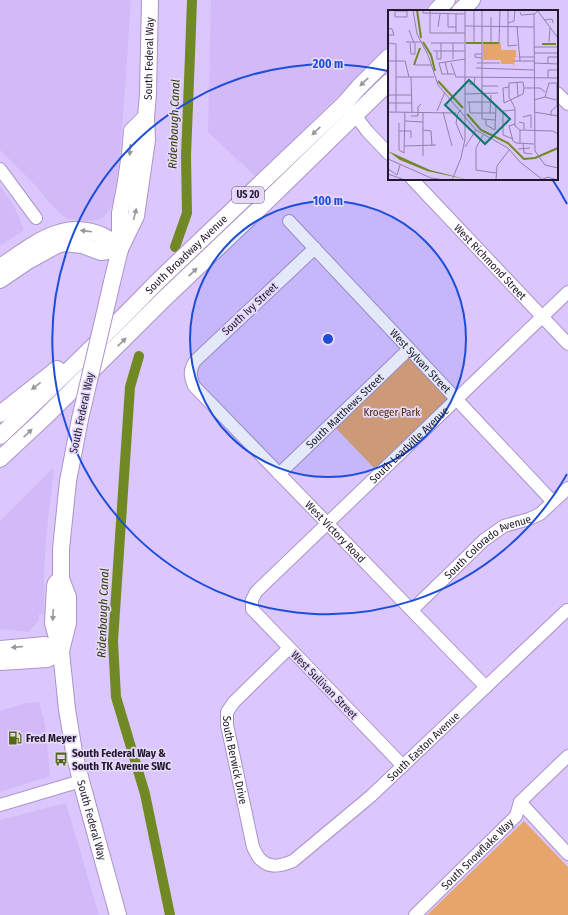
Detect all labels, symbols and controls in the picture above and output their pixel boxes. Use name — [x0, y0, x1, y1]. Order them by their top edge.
inset map — [388, 10, 558, 180]
street label: South Federal Way — [141, 17, 156, 100]
text: 200 m — [312, 57, 343, 71]
one-way arrow — [359, 77, 369, 87]
water label: Ridenbaugh Canal — [165, 79, 183, 169]
one-way arrow — [311, 126, 321, 136]
one-way arrow — [127, 144, 134, 156]
road number: US 20 — [232, 187, 264, 203]
text: 100 m — [313, 194, 343, 208]
one-way arrow — [133, 207, 139, 220]
street label: South Broadway Avenue — [142, 212, 230, 297]
street label: West Richmond Street — [451, 221, 529, 303]
one-way arrow — [80, 228, 92, 234]
one-way arrow — [188, 267, 198, 276]
street label: South Ivy Street — [219, 280, 281, 338]
street label: West Sylvan Street — [387, 326, 454, 396]
centre of rings — [321, 332, 335, 346]
one-way arrow — [117, 337, 127, 347]
street label: South Federal Way — [67, 371, 97, 455]
street label: South Matthews Street — [303, 371, 386, 451]
one-way arrow — [30, 382, 41, 390]
street label: South Leadville Avenue — [367, 404, 451, 486]
park label: Kroeger Park — [364, 406, 421, 419]
one-way arrow — [23, 428, 34, 437]
street label: West Victory Road — [302, 498, 368, 565]
street label: South Colorado Avenue — [441, 512, 532, 582]
water label: Ridenbaugh Canal — [94, 568, 112, 658]
one-way arrow — [50, 609, 57, 621]
one-way arrow — [11, 644, 23, 651]
street label: West Sullivan Street — [288, 648, 360, 722]
street label: South Easton Avenue — [384, 709, 462, 784]
street label: South Berwick Drive — [221, 716, 250, 805]
fuel station icon: Fred Meyer — [7, 730, 23, 746]
place label: Fred Meyer — [26, 732, 77, 745]
place label: South Federal Way & South TK Avenue SWC — [72, 747, 171, 773]
bus stop icon: South Federal Way & South TK Avenue SWC — [53, 751, 69, 767]
street label: South Federal Way — [75, 779, 109, 862]
street label: South Snowflake Way — [438, 816, 516, 892]

